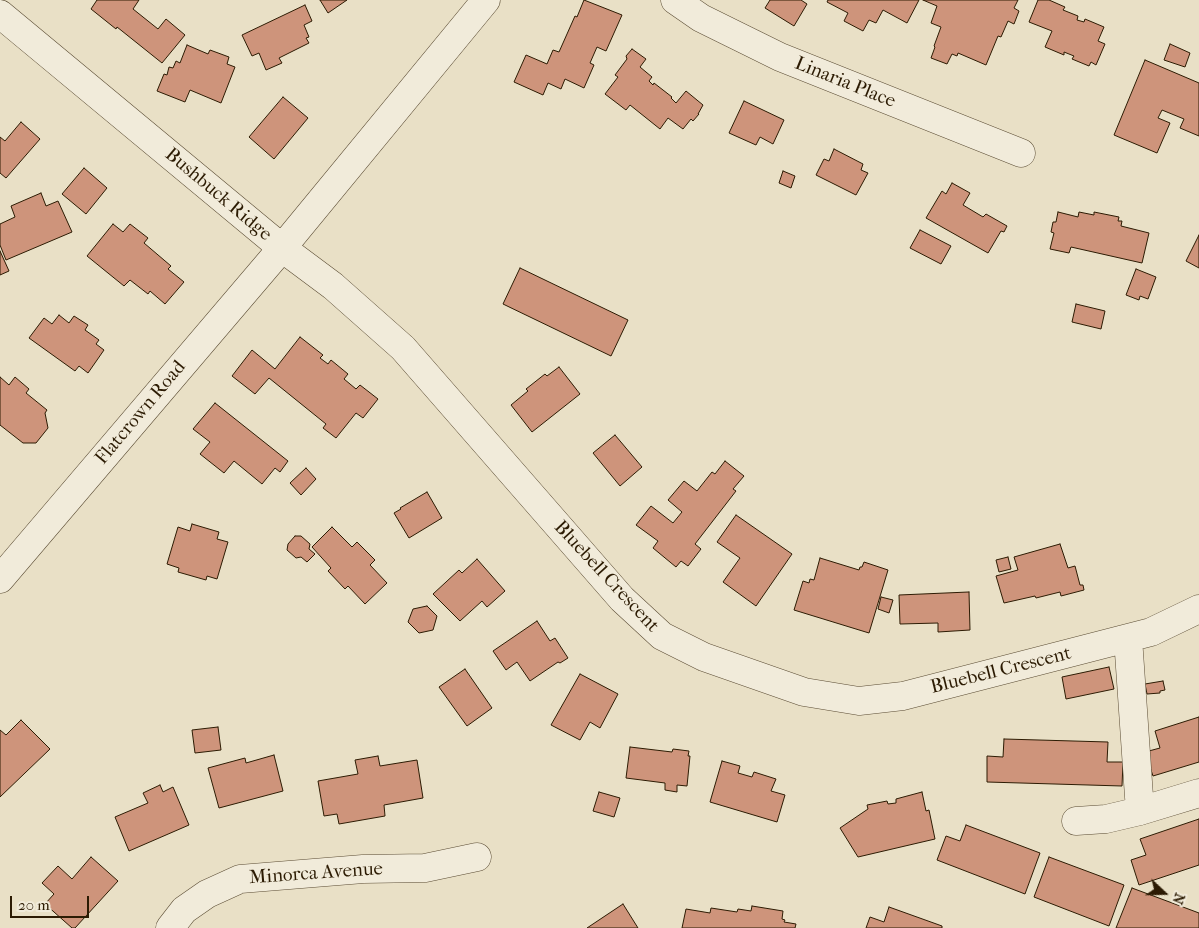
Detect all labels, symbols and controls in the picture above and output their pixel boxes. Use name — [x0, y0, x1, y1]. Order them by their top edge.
street label: Linaria Place — [791, 52, 899, 114]
street label: Bushbuck Ridge — [160, 144, 276, 246]
street label: Flatcrown Road — [91, 357, 191, 469]
street label: Bluebell Crescent — [549, 517, 663, 637]
street label: Bluebell Crescent — [928, 643, 1074, 699]
street label: Minorca Avenue — [248, 858, 384, 890]
north arrow — [1139, 868, 1189, 918]
scale bar — [12, 886, 91, 918]
text: N — [1169, 891, 1188, 907]
text: 20 m — [18, 896, 50, 914]

